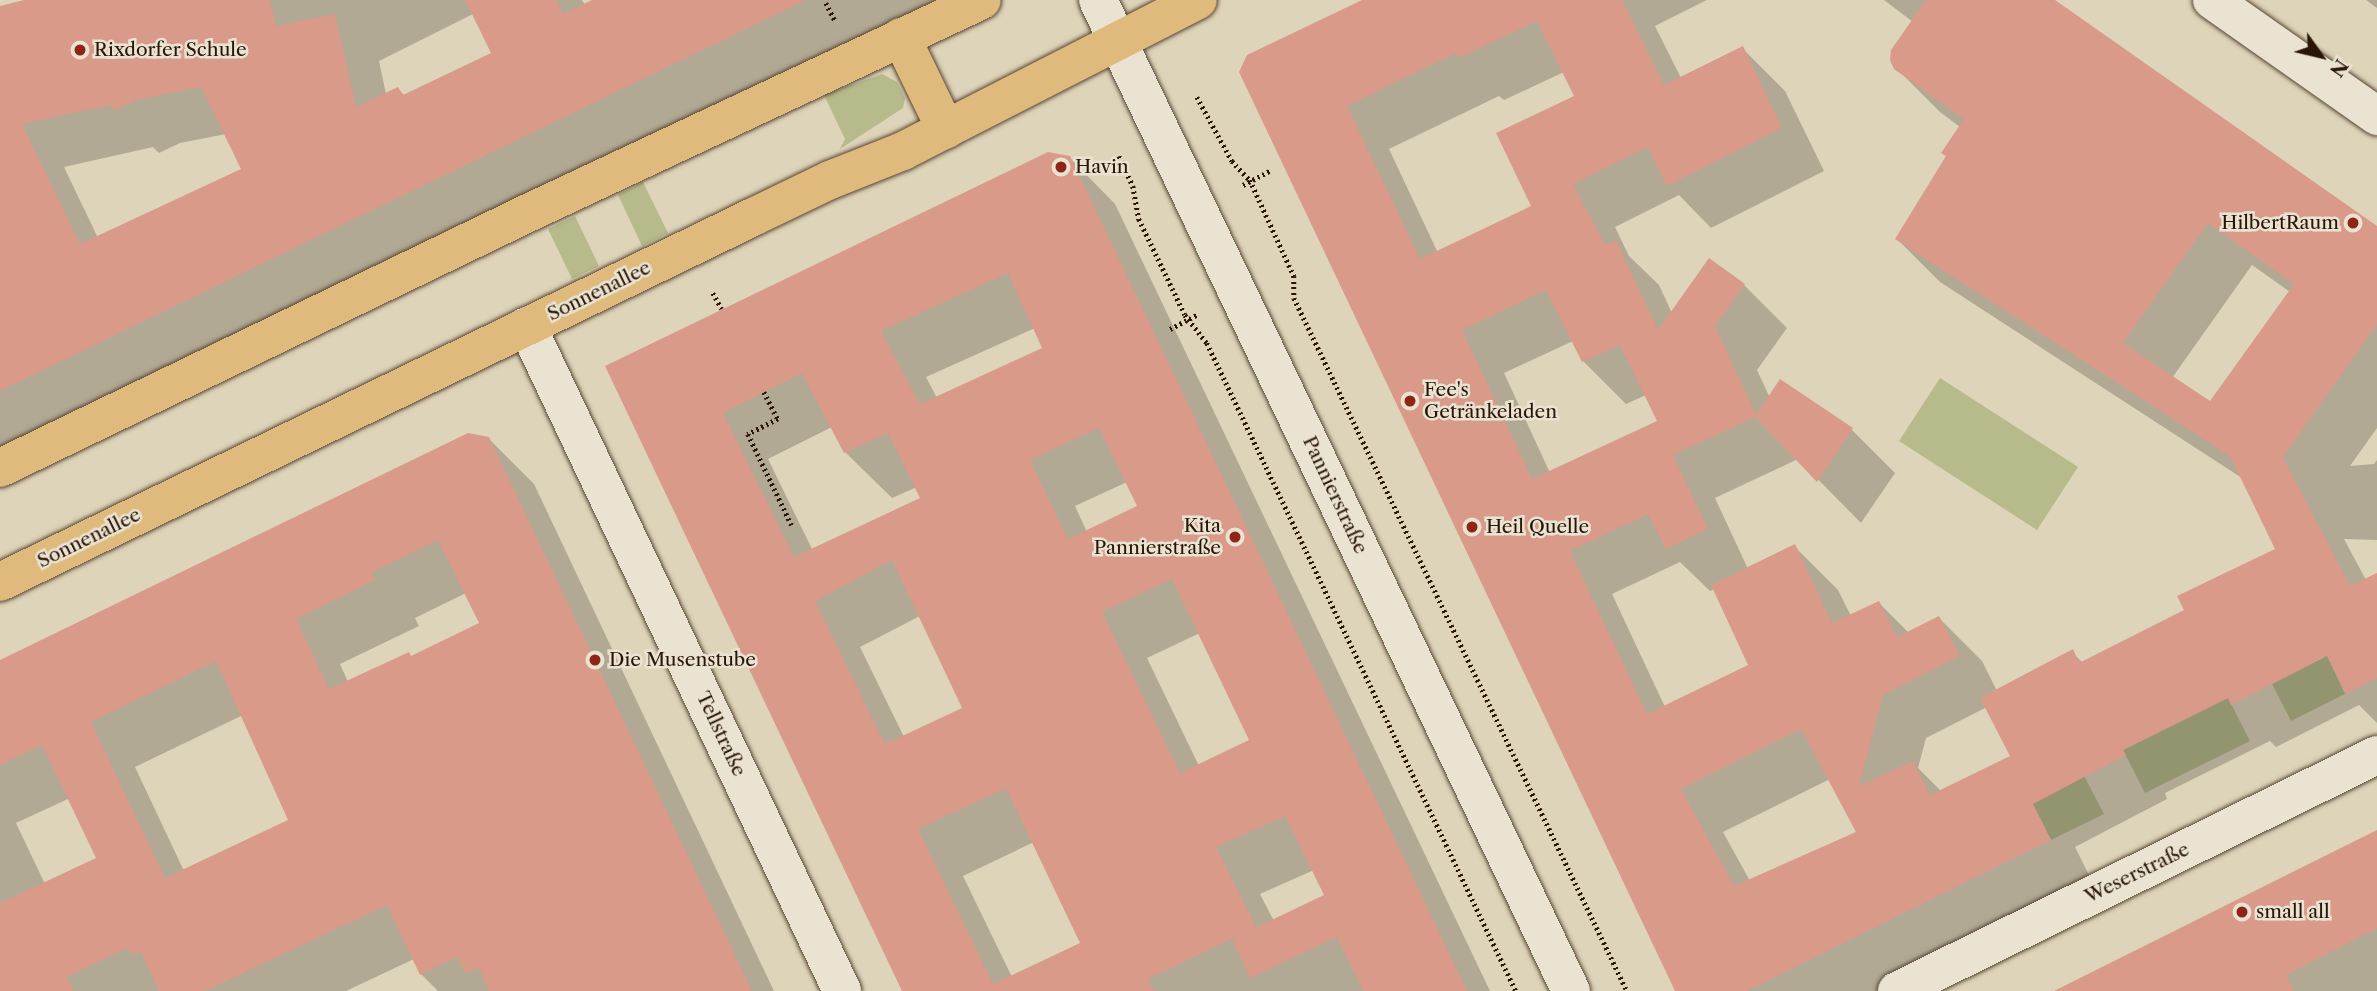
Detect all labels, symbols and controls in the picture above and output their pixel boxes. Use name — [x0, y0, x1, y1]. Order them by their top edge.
north arrow — [2286, 21, 2356, 91]
place label: Rixdorfer Schule — [94, 39, 247, 61]
marker: Rixdorfer Schule — [72, 42, 88, 58]
text: N — [2325, 55, 2353, 81]
place label: Havin — [1075, 156, 1129, 178]
marker: Havin — [1053, 159, 1069, 175]
place label: HilbertRaum — [2221, 212, 2339, 234]
marker: HilbertRaum — [2345, 215, 2361, 231]
street label: Sonnenallee — [544, 256, 654, 326]
place label: Fee's Getränkeladen — [1424, 379, 1557, 423]
marker: Fee's Getränkeladen — [1402, 393, 1418, 409]
street label: Pannierstraße — [1298, 433, 1372, 557]
street label: Sonnenallee — [34, 503, 144, 573]
place label: Kita Pannierstraße — [1094, 515, 1221, 559]
place label: Heil Quelle — [1486, 516, 1589, 538]
marker: Heil Quelle — [1464, 519, 1480, 535]
marker: Kita Pannierstraße — [1227, 529, 1243, 545]
place label: Die Musenstube — [609, 649, 756, 671]
marker: Die Musenstube — [587, 652, 603, 668]
street label: Tellstraße — [691, 688, 751, 780]
street label: Weserstraße — [2081, 838, 2193, 908]
place label: small all — [2256, 901, 2330, 923]
marker: small all — [2234, 904, 2250, 920]

